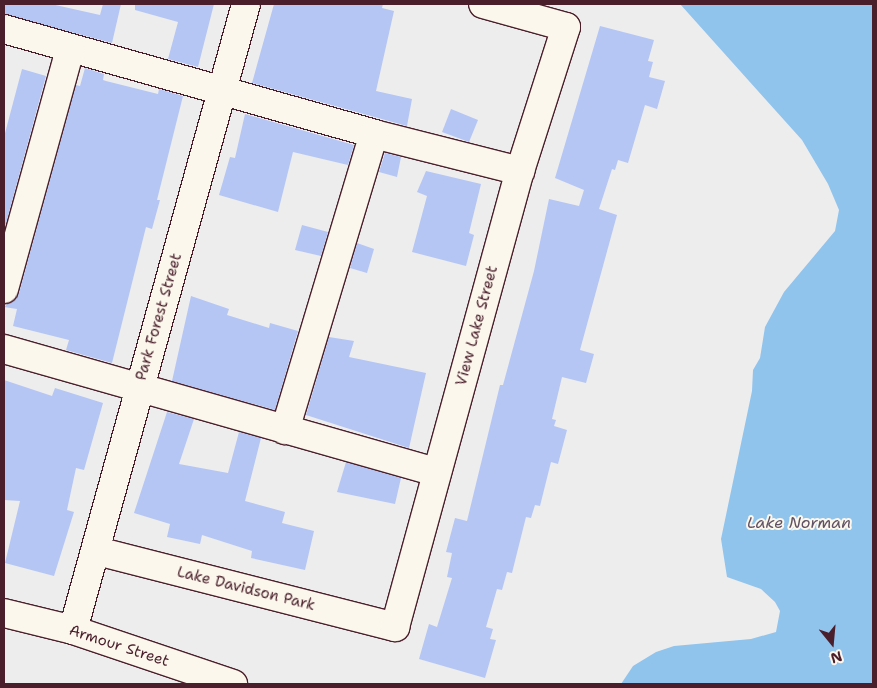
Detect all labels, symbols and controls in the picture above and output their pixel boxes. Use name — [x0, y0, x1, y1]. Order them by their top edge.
street label: Park Forest Street — [132, 251, 186, 383]
street label: View Lake Street — [452, 264, 502, 388]
water label: Lake Norman — [747, 513, 851, 533]
street label: Lake Davidson Park — [175, 563, 317, 615]
north arrow — [807, 618, 857, 668]
street label: Armour Street — [67, 621, 171, 671]
text: N — [828, 647, 844, 668]

